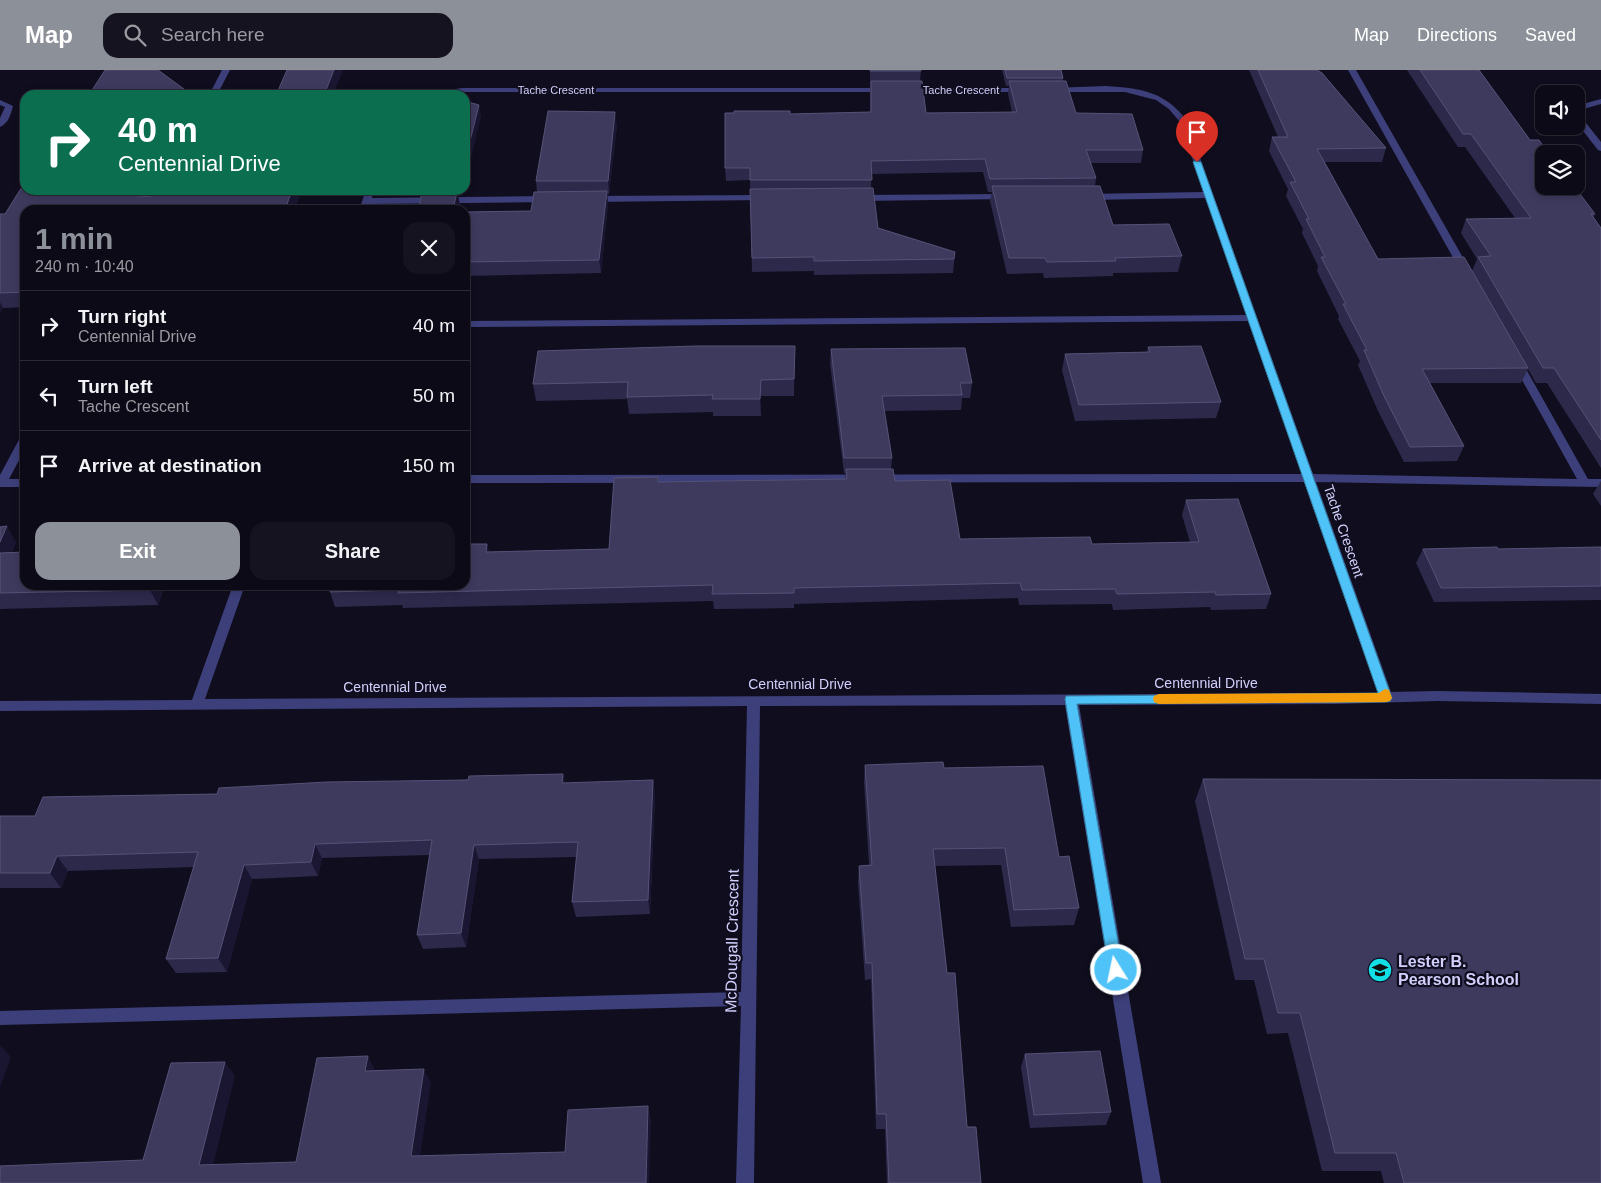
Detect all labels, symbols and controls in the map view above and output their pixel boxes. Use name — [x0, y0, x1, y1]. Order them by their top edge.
search box — [103, 13, 453, 58]
text: Map — [25, 21, 73, 48]
icon: search — [121, 21, 149, 49]
text: Search here — [161, 24, 265, 45]
text: Map — [1354, 25, 1389, 45]
text: Directions — [1417, 25, 1497, 45]
text: Saved — [1525, 25, 1576, 45]
street label: Tache Crescent — [518, 84, 594, 96]
street label: Tache Crescent — [923, 84, 999, 96]
map controls — [1535, 85, 1585, 195]
button: sound — [1535, 85, 1585, 135]
icon: right — [35, 110, 100, 175]
text: 40 m — [118, 110, 198, 149]
pin — [1176, 111, 1218, 162]
icon: arrive — [1183, 118, 1211, 146]
button: layers — [1535, 145, 1585, 195]
text: Centennial Drive — [118, 151, 281, 176]
text: 1 min — [35, 222, 113, 255]
button: close — [403, 222, 455, 274]
text: 240 m · 10:40 — [35, 258, 134, 275]
text: Turn right — [78, 306, 166, 327]
icon: right — [35, 312, 63, 340]
text: 40 m — [413, 315, 455, 336]
text: Centennial Drive — [78, 328, 196, 345]
text: Turn left — [78, 376, 153, 397]
icon: left — [35, 382, 63, 410]
text: 50 m — [413, 385, 455, 406]
text: Tache Crescent — [78, 398, 189, 415]
icon: arrive — [35, 452, 63, 480]
text: Arrive at destination — [78, 455, 262, 476]
text: 150 m — [402, 455, 455, 476]
street label: Tache Crescent — [1321, 482, 1367, 580]
button: Exit — [35, 522, 240, 580]
button: Share — [250, 522, 455, 580]
street label: Centennial Drive — [1154, 675, 1258, 691]
street label: Centennial Drive — [748, 676, 852, 692]
street label: Centennial Drive — [343, 679, 447, 695]
street label: McDougall Crescent — [722, 868, 742, 1013]
position arrow — [1089, 943, 1141, 995]
place label: Lester B. Pearson School — [1398, 953, 1519, 988]
school or university icon: Lester B. Pearson School — [1367, 957, 1393, 983]

